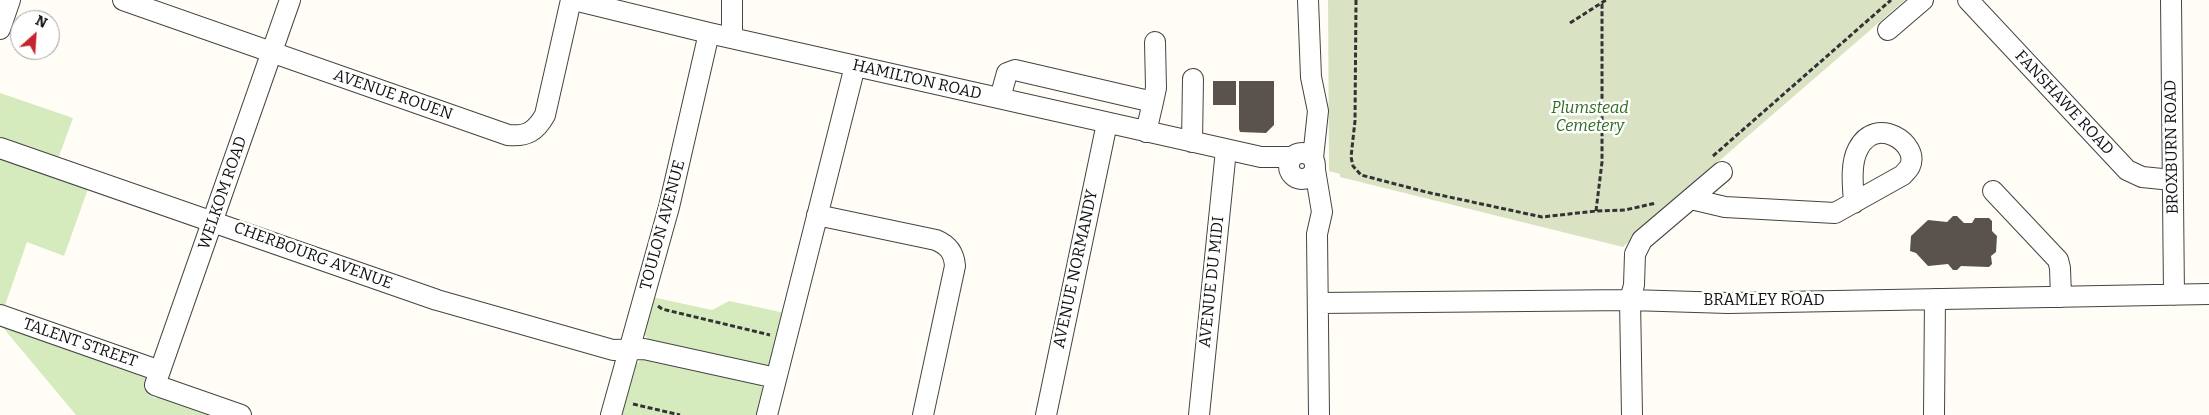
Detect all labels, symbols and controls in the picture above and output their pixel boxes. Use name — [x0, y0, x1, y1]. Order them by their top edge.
north arrow — [10, 10, 60, 60]
text: N — [33, 12, 50, 32]
street label: FANSHAWE ROAD — [2011, 47, 2117, 159]
street label: HAMILTON ROAD — [851, 56, 983, 104]
street label: AVENUE ROUEN — [331, 66, 455, 124]
street label: BROXBURN ROAD — [2161, 80, 2183, 214]
park label: Plumstead Cemetery — [1551, 99, 1629, 137]
street label: WELKOM ROAD — [195, 134, 251, 252]
street label: TOULON AVENUE — [636, 158, 690, 292]
street label: AVENUE NORMANDY — [1050, 188, 1102, 350]
street label: AVENUE DU MIDI — [1196, 215, 1228, 349]
street label: CHERBOURG AVENUE — [231, 218, 395, 294]
street label: BRAMLEY ROAD — [1703, 291, 1825, 311]
street label: TALENT STREET — [20, 314, 140, 372]

